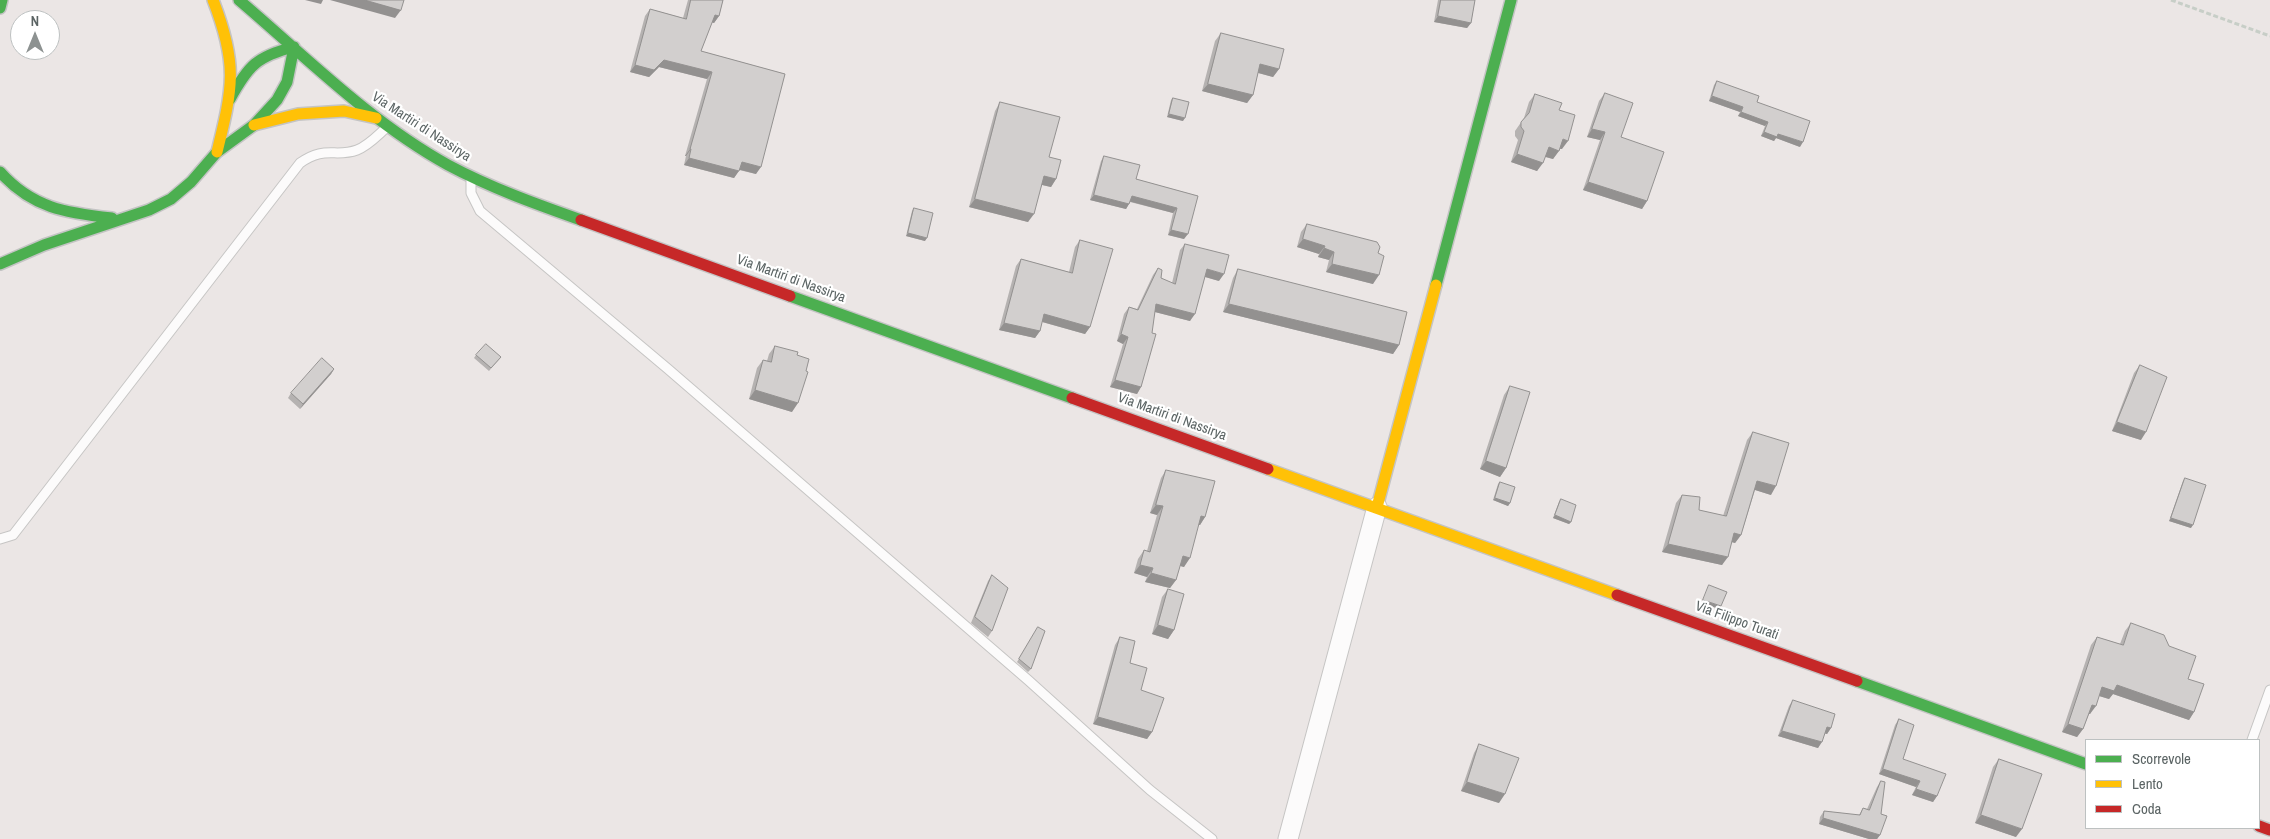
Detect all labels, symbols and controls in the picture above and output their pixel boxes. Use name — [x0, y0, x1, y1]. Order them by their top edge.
north arrow — [10, 10, 60, 60]
text: N — [31, 12, 39, 30]
street label: Via Martiri di Nassirya — [368, 89, 474, 165]
street label: Via Martiri di Nassirya — [734, 252, 848, 306]
street label: Via Martiri di Nassirya — [1115, 390, 1229, 444]
street label: Via Filippo Turati — [1693, 598, 1781, 644]
legend — [2085, 739, 2260, 829]
text: Scorrevole — [2132, 748, 2191, 769]
text: Lento — [2132, 773, 2163, 794]
text: Coda — [2132, 798, 2161, 819]

